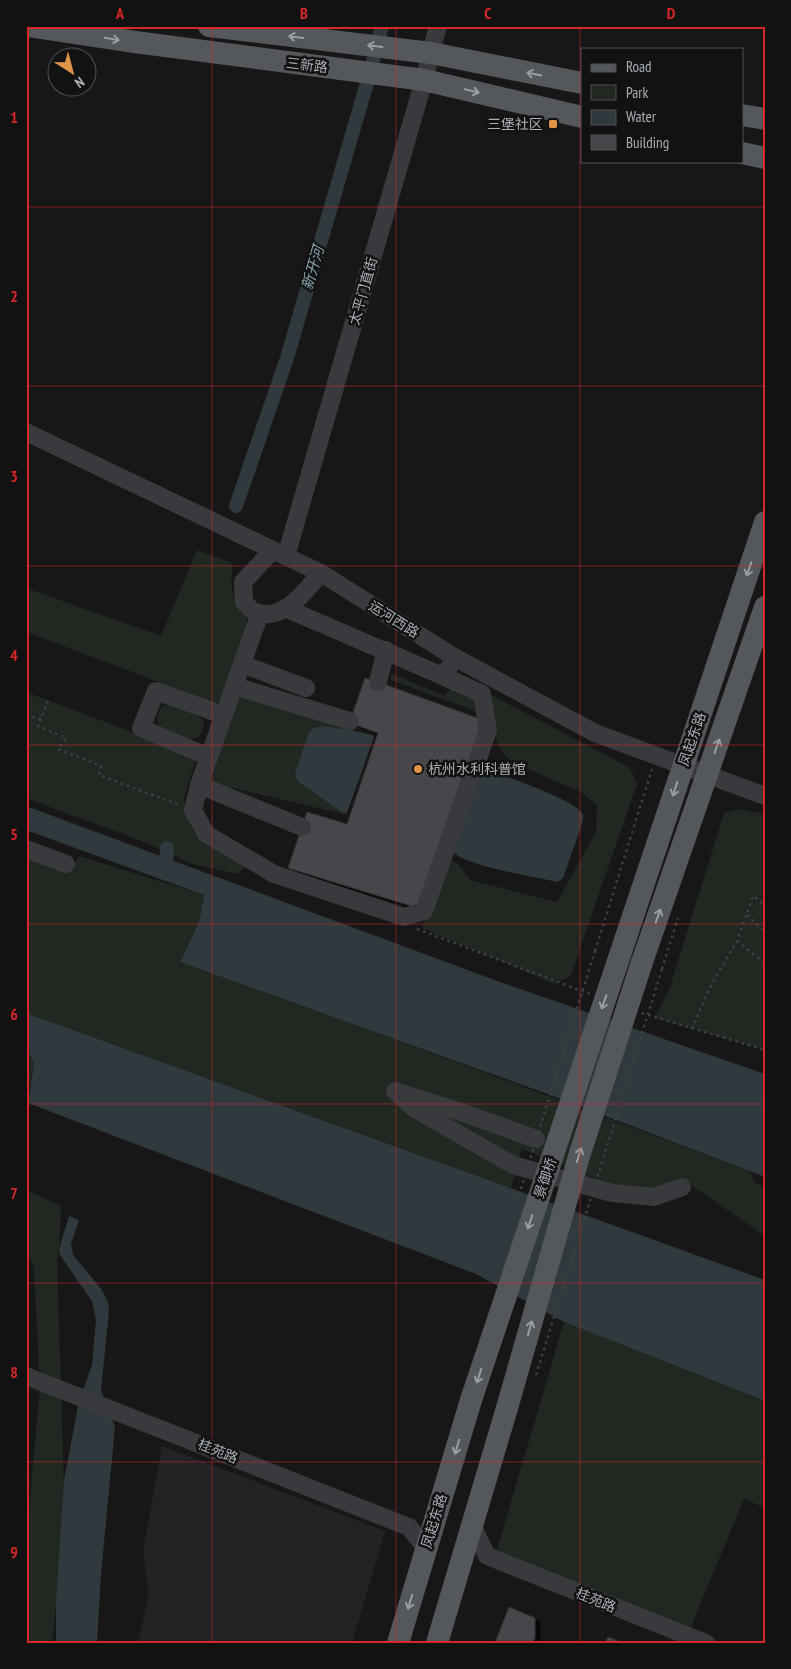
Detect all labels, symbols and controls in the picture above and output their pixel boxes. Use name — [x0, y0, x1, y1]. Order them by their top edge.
text: A — [115, 3, 125, 23]
text: B — [300, 3, 308, 23]
text: C — [484, 3, 492, 23]
text: D — [667, 3, 676, 23]
one-way arrow — [288, 32, 304, 42]
one-way arrow — [104, 34, 120, 44]
one-way arrow — [367, 41, 383, 51]
north arrow — [48, 48, 98, 98]
legend — [581, 48, 744, 162]
street label: 三新路 — [285, 54, 329, 76]
text: Road — [626, 57, 652, 76]
one-way arrow — [527, 68, 543, 78]
text: N — [71, 73, 88, 92]
text: Park — [626, 83, 648, 102]
one-way arrow — [463, 87, 479, 96]
text: 1 — [10, 107, 18, 127]
text: Water — [626, 107, 657, 126]
place label: 三堡社区 — [487, 115, 543, 133]
marker: 三堡社区 — [547, 118, 559, 130]
text: Building — [626, 133, 669, 152]
water label: 新开河 — [297, 241, 329, 292]
street label: 太平门直街 — [345, 255, 381, 327]
text: 2 — [10, 286, 18, 306]
text: 3 — [10, 466, 18, 486]
one-way arrow — [744, 560, 753, 576]
street label: 运河西路 — [365, 597, 423, 641]
text: 4 — [10, 645, 18, 665]
street label: 凤起东路 — [674, 710, 710, 768]
one-way arrow — [713, 738, 722, 754]
place label: 杭州水利科普馆 — [428, 760, 526, 778]
marker: 杭州水利科普馆 — [412, 763, 424, 775]
one-way arrow — [670, 781, 680, 797]
text: 5 — [10, 824, 18, 844]
one-way arrow — [654, 908, 663, 924]
one-way arrow — [599, 993, 608, 1009]
text: 6 — [10, 1004, 18, 1024]
one-way arrow — [575, 1147, 585, 1163]
street label: 景御桥 — [530, 1155, 560, 1201]
text: 7 — [10, 1183, 18, 1203]
one-way arrow — [525, 1214, 534, 1229]
one-way arrow — [526, 1320, 535, 1336]
text: 8 — [10, 1362, 18, 1382]
one-way arrow — [474, 1368, 483, 1383]
street label: 桂苑路 — [195, 1435, 241, 1467]
one-way arrow — [451, 1438, 461, 1454]
street label: 凤起东路 — [417, 1492, 451, 1550]
text: 9 — [10, 1542, 18, 1562]
street label: 桂苑路 — [573, 1584, 619, 1616]
one-way arrow — [404, 1594, 414, 1610]

